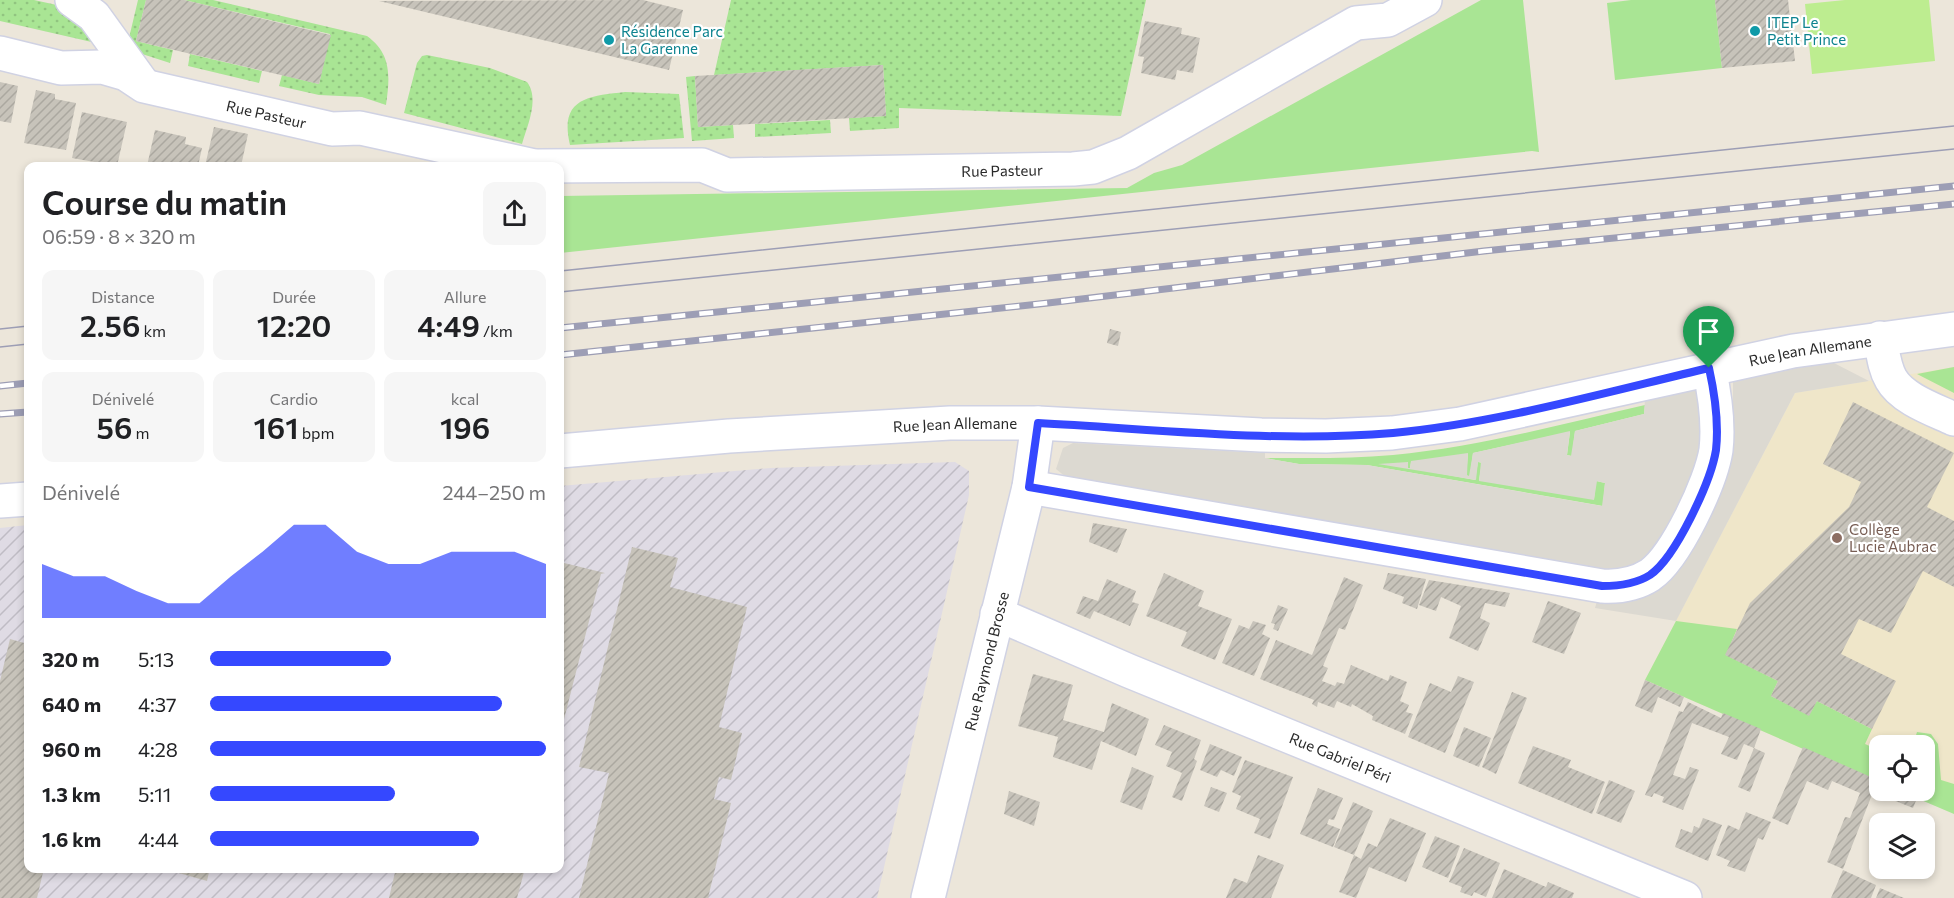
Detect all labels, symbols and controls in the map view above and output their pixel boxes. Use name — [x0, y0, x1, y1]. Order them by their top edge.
place label: ITEP Le Petit Prince — [1767, 13, 1846, 48]
place label: Résidence Parc La Garenne — [621, 22, 723, 57]
marker: ITEP Le Petit Prince — [1748, 24, 1762, 38]
marker: Résidence Parc La Garenne — [602, 33, 616, 47]
street label: Rue Pasteur — [225, 96, 308, 132]
street label: Rue Pasteur — [961, 161, 1043, 180]
text: Course du matin — [42, 181, 287, 222]
button: share — [483, 182, 546, 245]
text: 06:59 · 8 × 320 m — [42, 224, 196, 248]
text: Distance — [91, 287, 155, 306]
text: Durée — [272, 287, 316, 306]
text: Allure — [444, 287, 486, 306]
text: 2.56 — [80, 306, 140, 343]
text: 12:20 — [257, 306, 331, 343]
text: 4:49 — [417, 306, 480, 343]
pin — [1683, 306, 1734, 368]
icon: arrive — [1692, 315, 1725, 348]
text: km — [140, 321, 166, 340]
text: /km — [480, 321, 513, 340]
street label: Rue Jean Allemane — [1747, 331, 1873, 369]
text: Dénivelé — [92, 389, 154, 408]
text: Cardio — [270, 389, 318, 408]
text: kcal — [451, 389, 479, 408]
text: 56 — [97, 408, 132, 445]
text: 161 — [253, 408, 299, 445]
text: 196 — [440, 408, 490, 445]
street label: Rue Jean Allemane — [892, 414, 1017, 435]
text: m — [132, 423, 149, 442]
text: bpm — [299, 423, 335, 442]
text: Dénivelé — [42, 480, 120, 504]
text: 244–250 m — [443, 480, 546, 504]
place label: Collège Lucie Aubrac — [1849, 520, 1937, 555]
marker: Collège Lucie Aubrac — [1830, 531, 1844, 545]
street label: Rue Raymond Brosse — [960, 590, 1012, 732]
text: 320 m — [42, 647, 99, 671]
text: 5:13 — [138, 647, 174, 671]
text: 640 m — [42, 692, 101, 716]
text: 4:37 — [138, 692, 177, 716]
street label: Rue Gabriel Péri — [1287, 728, 1394, 786]
map controls — [1869, 735, 1935, 879]
button: locate — [1869, 735, 1935, 801]
text: 960 m — [42, 737, 101, 761]
text: 4:28 — [138, 737, 178, 761]
text: 1.3 km — [42, 782, 101, 806]
text: 5:11 — [138, 782, 171, 806]
button: layers — [1869, 813, 1935, 879]
text: 1.6 km — [42, 827, 101, 851]
text: 4:44 — [138, 827, 179, 851]

